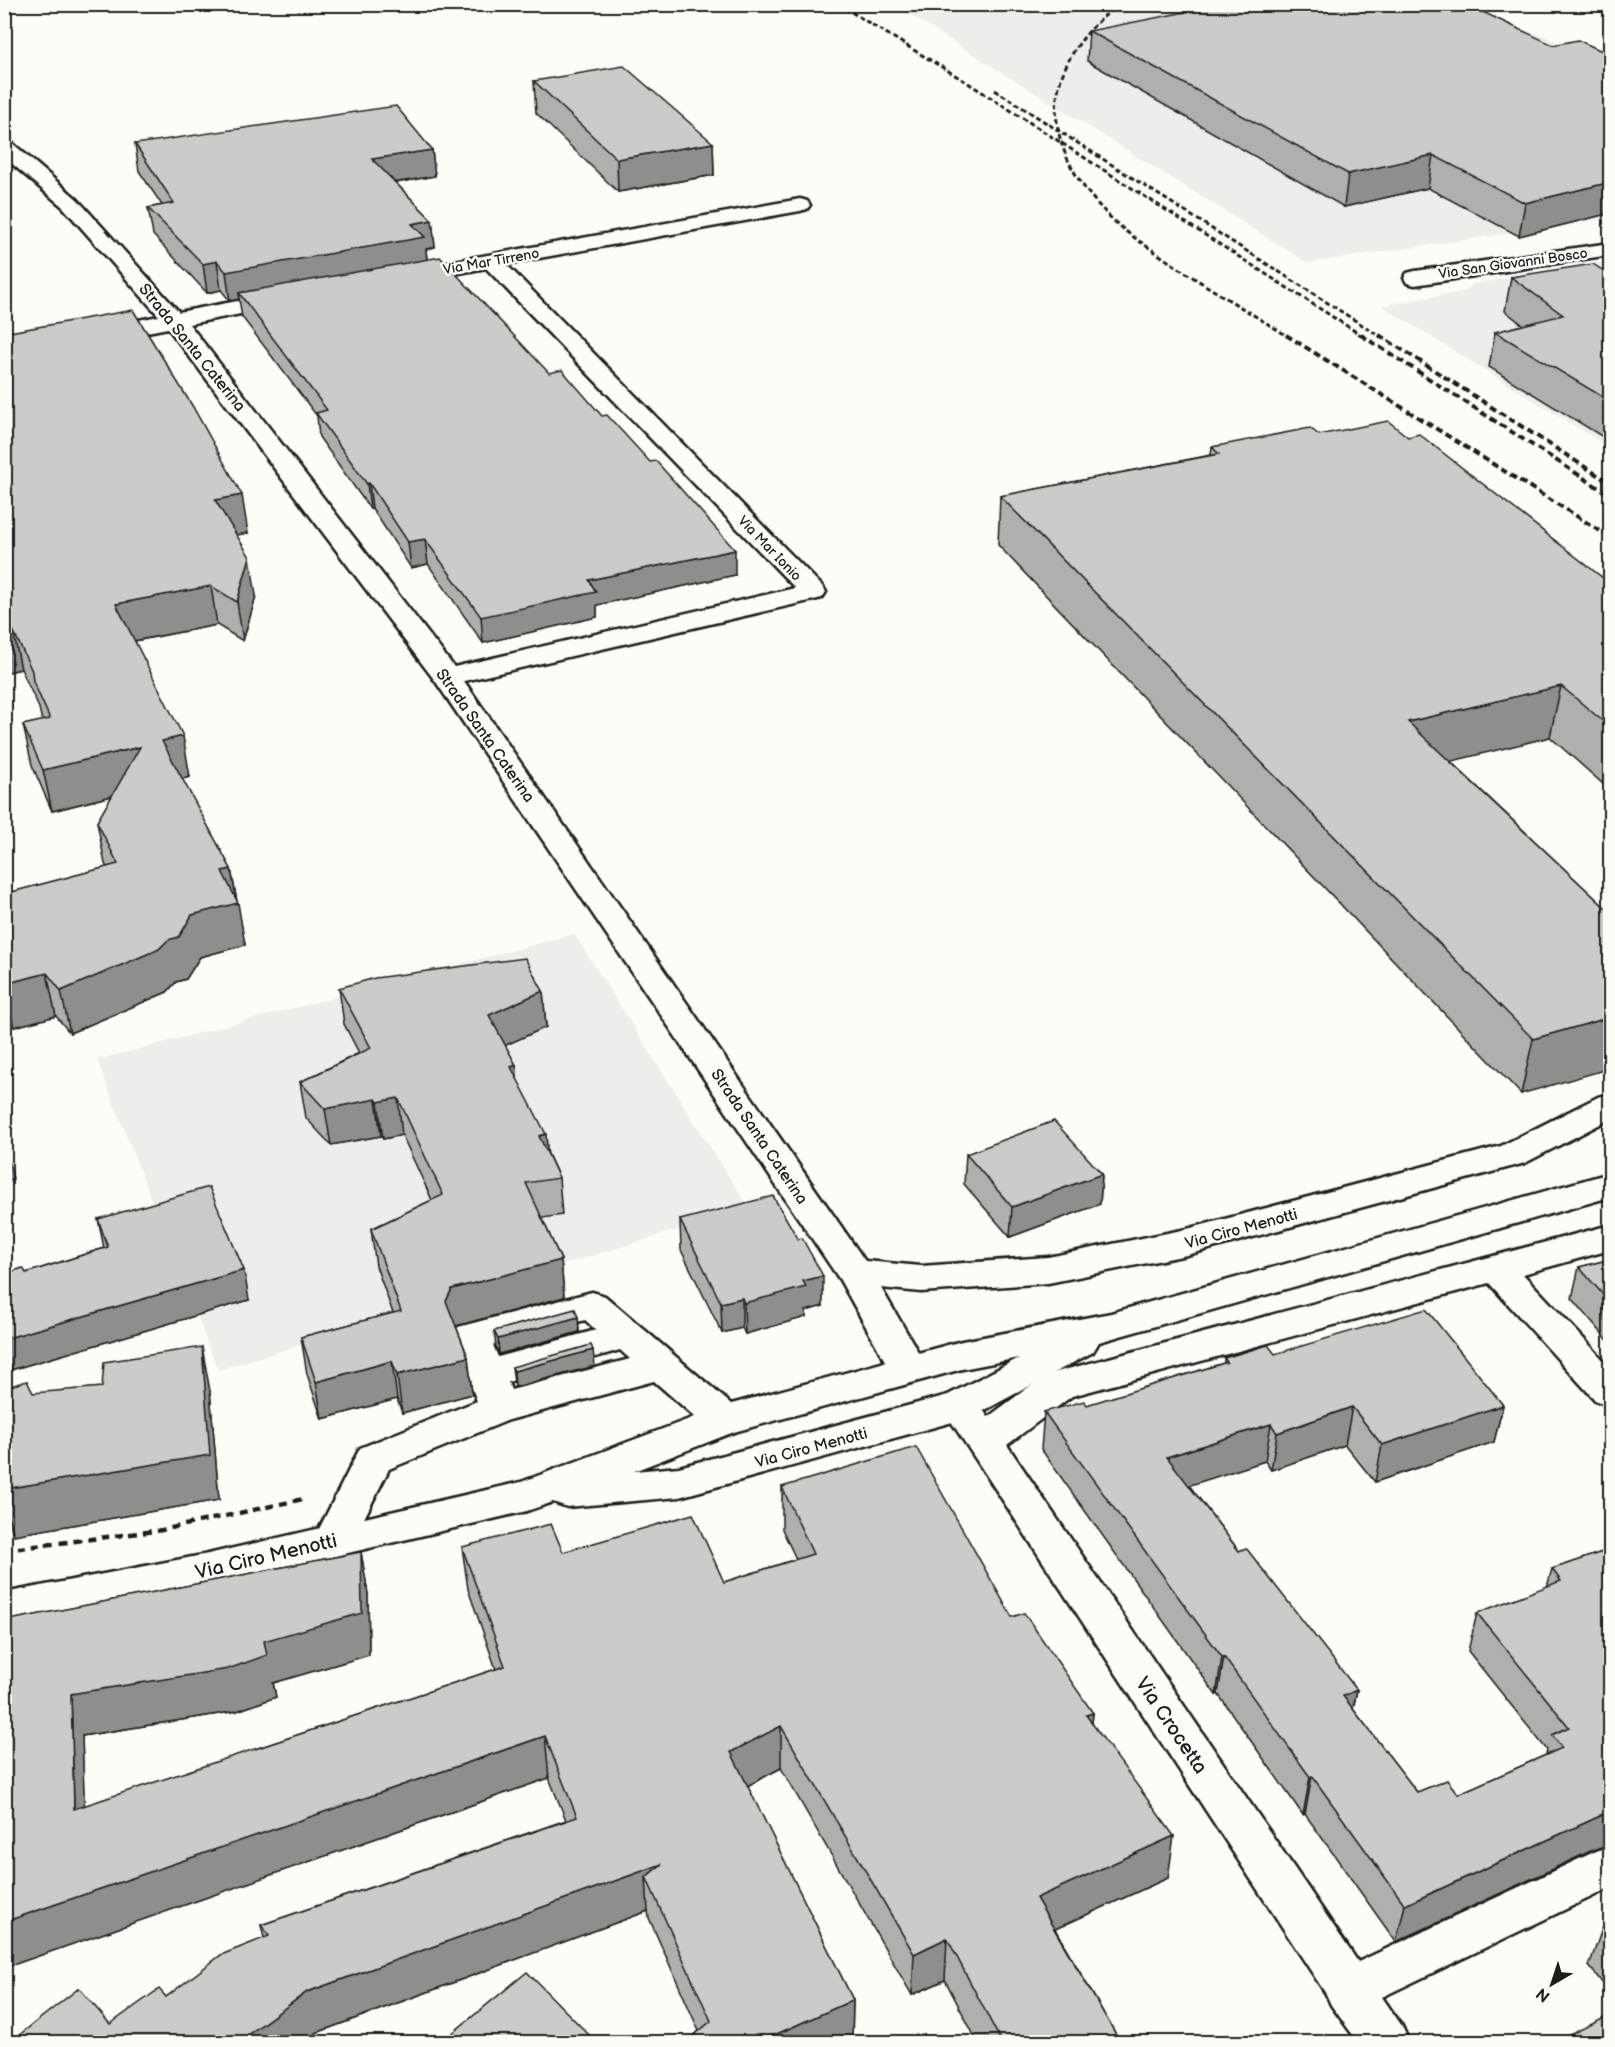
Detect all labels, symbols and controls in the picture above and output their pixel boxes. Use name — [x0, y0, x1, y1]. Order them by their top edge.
street label: Via Mar Tirreno — [442, 245, 540, 278]
street label: Via San Giovanni Bosco — [1437, 245, 1589, 282]
street label: Strada Santa Caterina — [134, 280, 249, 416]
street label: Via Mar Ionio — [734, 512, 805, 584]
street label: Strada Santa Caterina — [431, 665, 538, 806]
street label: Strada Santa Caterina — [706, 1066, 811, 1208]
street label: Via Ciro Menotti — [1183, 1205, 1300, 1254]
street label: Via Ciro Menotti — [753, 1424, 870, 1473]
street label: Via Ciro Menotti — [193, 1529, 339, 1585]
street label: Via Crocetta — [1130, 1673, 1212, 1779]
north arrow — [1522, 1954, 1582, 2014]
text: N — [1533, 1983, 1554, 2006]

